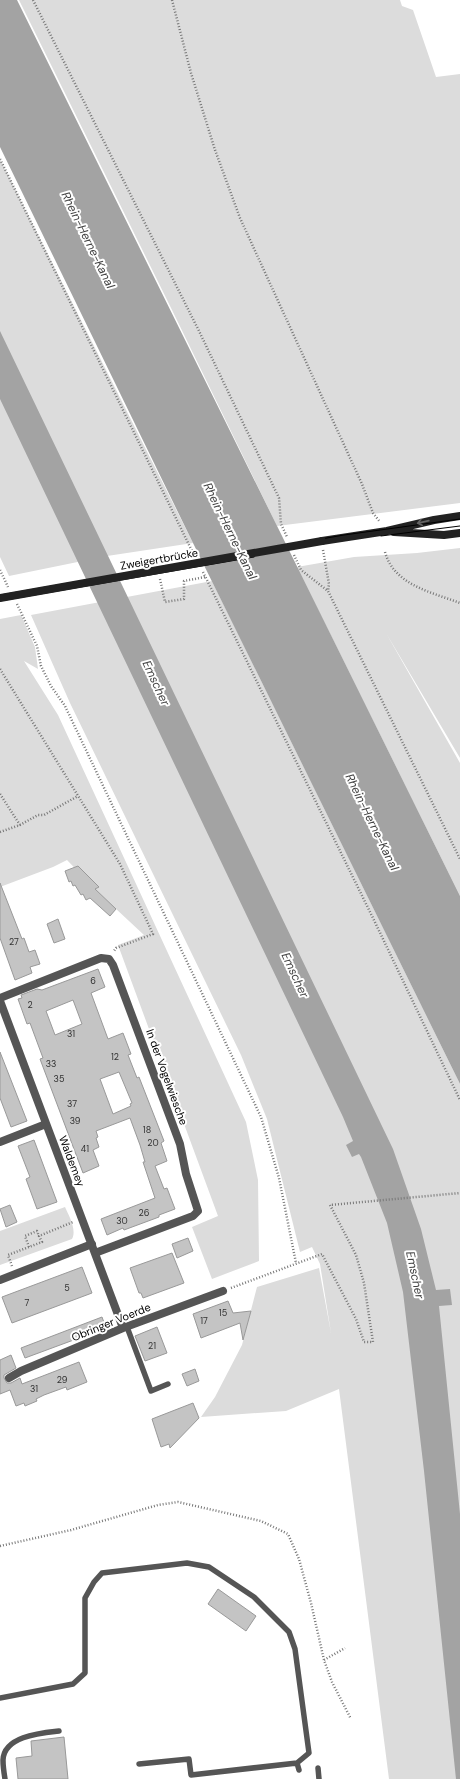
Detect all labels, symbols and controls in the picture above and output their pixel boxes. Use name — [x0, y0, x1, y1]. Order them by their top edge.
water label: Rhein-Herne-Kanal — [58, 189, 119, 291]
water label: Rhein-Herne-Kanal — [200, 480, 261, 582]
one-way arrow — [417, 519, 430, 527]
street label: Zweigertbrücke — [119, 545, 199, 573]
water label: Emscher — [139, 658, 174, 709]
water label: Rhein-Herne-Kanal — [342, 771, 403, 873]
house number: 27 — [9, 936, 19, 948]
water label: Emscher — [278, 950, 313, 1001]
house number: 6 — [90, 975, 96, 987]
house number: 2 — [27, 999, 33, 1011]
street label: In der Vogelwiesche — [143, 1027, 191, 1127]
house number: 31 — [67, 1028, 75, 1040]
house number: 12 — [111, 1051, 119, 1063]
house number: 33 — [46, 1058, 56, 1070]
house number: 35 — [54, 1073, 64, 1085]
house number: 37 — [67, 1098, 77, 1110]
house number: 39 — [70, 1115, 81, 1127]
house number: 18 — [143, 1124, 151, 1136]
street label: Waldemey — [56, 1133, 88, 1189]
house number: 20 — [147, 1137, 159, 1149]
house number: 41 — [81, 1143, 89, 1155]
house number: 26 — [139, 1207, 150, 1219]
house number: 30 — [116, 1215, 128, 1227]
water label: Emscher — [402, 1250, 428, 1301]
house number: 5 — [64, 1282, 70, 1294]
house number: 7 — [25, 1297, 30, 1309]
street label: Obringer Voerde — [69, 1300, 153, 1344]
house number: 15 — [219, 1307, 227, 1319]
house number: 17 — [200, 1315, 208, 1327]
house number: 21 — [148, 1340, 156, 1352]
house number: 29 — [57, 1374, 68, 1386]
house number: 31 — [30, 1383, 38, 1395]

